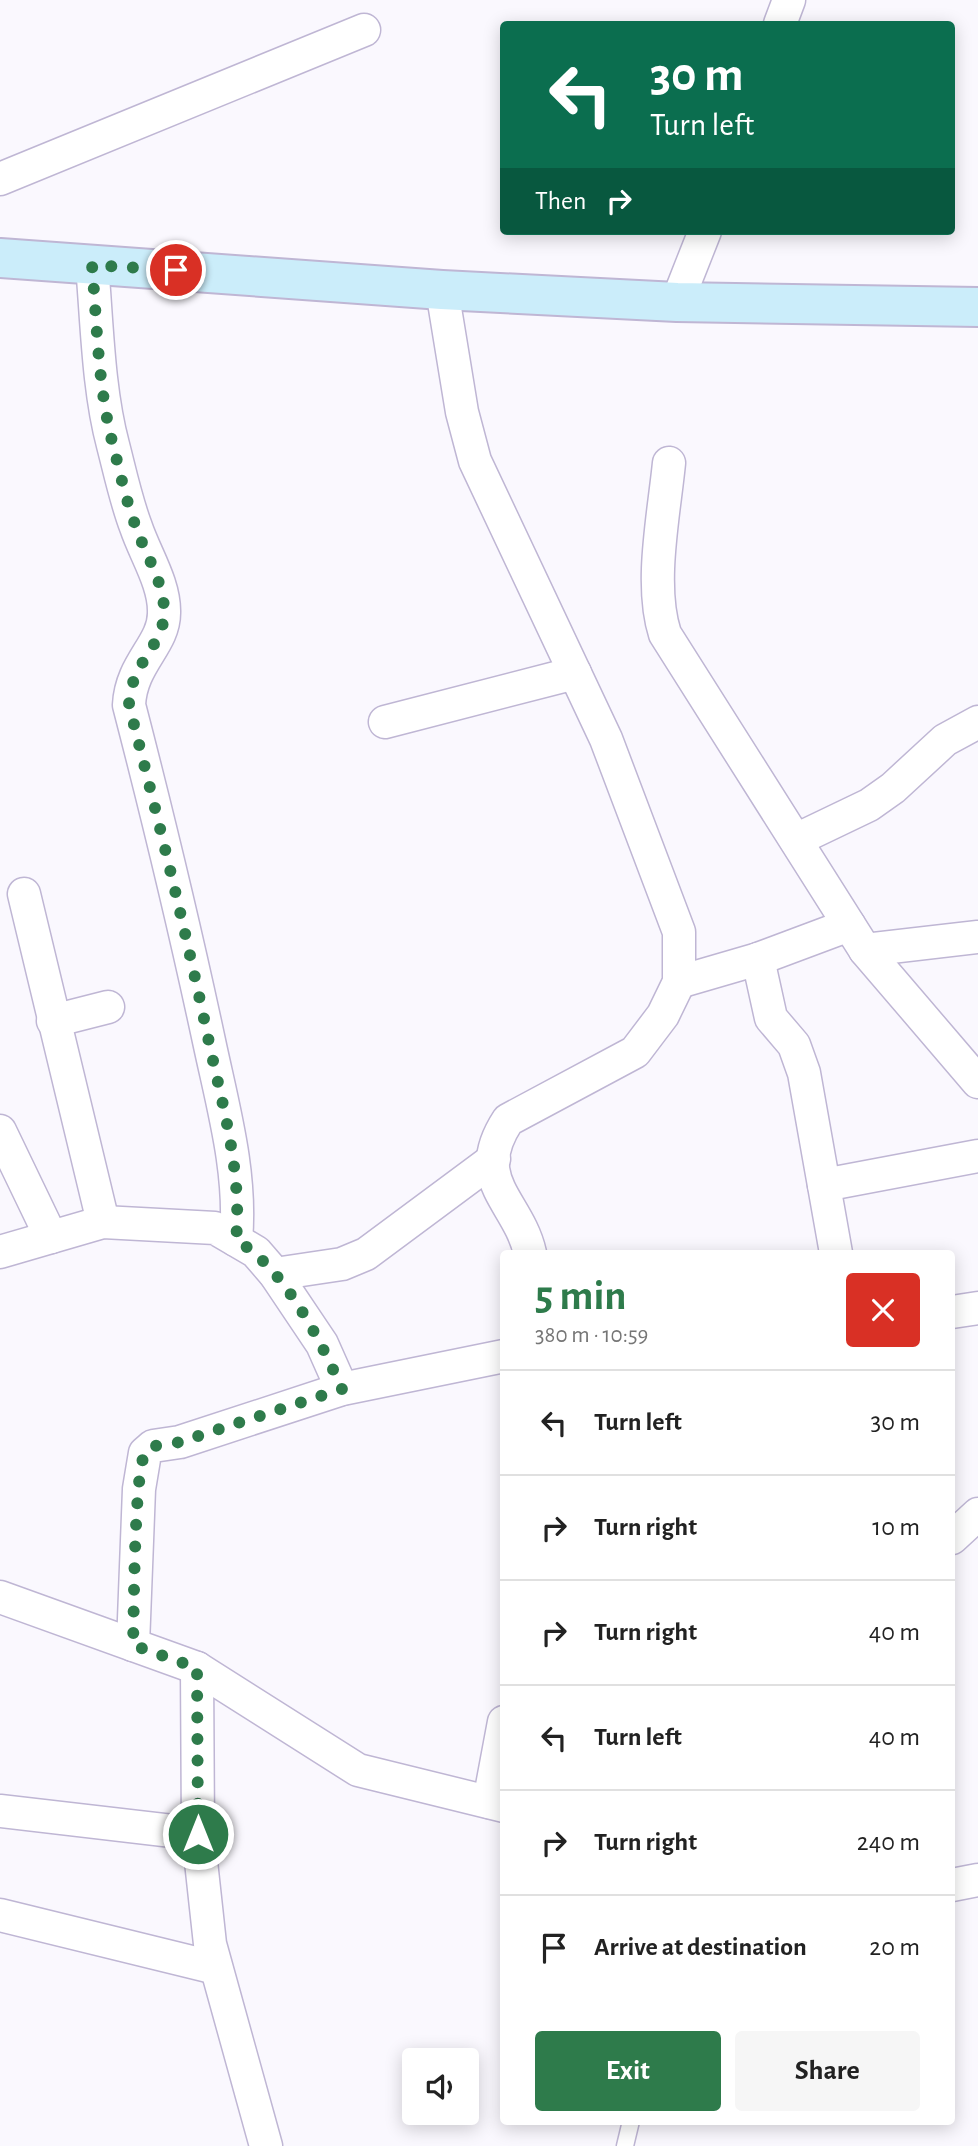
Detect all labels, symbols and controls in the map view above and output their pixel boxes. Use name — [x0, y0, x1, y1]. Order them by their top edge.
icon: left — [535, 49, 626, 140]
text: 30 m — [650, 51, 744, 100]
text: Turn left — [650, 109, 754, 141]
icon: right — [600, 182, 638, 220]
text: Then — [535, 188, 586, 214]
pin — [146, 240, 206, 300]
icon: arrive — [157, 251, 195, 289]
button: close — [846, 1273, 920, 1347]
text: 5 min — [535, 1275, 627, 1317]
text: 380 m · 10:59 — [535, 1324, 648, 1347]
icon: left — [535, 1404, 573, 1442]
text: Turn left — [594, 1409, 682, 1435]
text: 30 m — [870, 1409, 920, 1435]
icon: right — [535, 1509, 573, 1547]
text: Turn right — [594, 1514, 697, 1540]
text: 10 m — [872, 1514, 920, 1540]
icon: right — [535, 1614, 573, 1652]
text: Turn right — [594, 1619, 697, 1645]
text: 40 m — [869, 1619, 920, 1645]
icon: left — [535, 1719, 573, 1757]
text: Turn left — [594, 1724, 682, 1750]
text: 40 m — [869, 1724, 920, 1750]
position arrow — [161, 1797, 235, 1871]
icon: right — [535, 1824, 573, 1862]
text: Turn right — [594, 1829, 697, 1855]
text: 240 m — [857, 1829, 920, 1855]
icon: arrive — [535, 1929, 573, 1967]
text: Arrive at destination — [594, 1934, 807, 1960]
text: 20 m — [869, 1934, 920, 1960]
button: Exit — [535, 2031, 721, 2111]
button: Share — [735, 2031, 920, 2111]
map controls — [402, 2048, 479, 2125]
button: sound — [402, 2048, 479, 2125]

